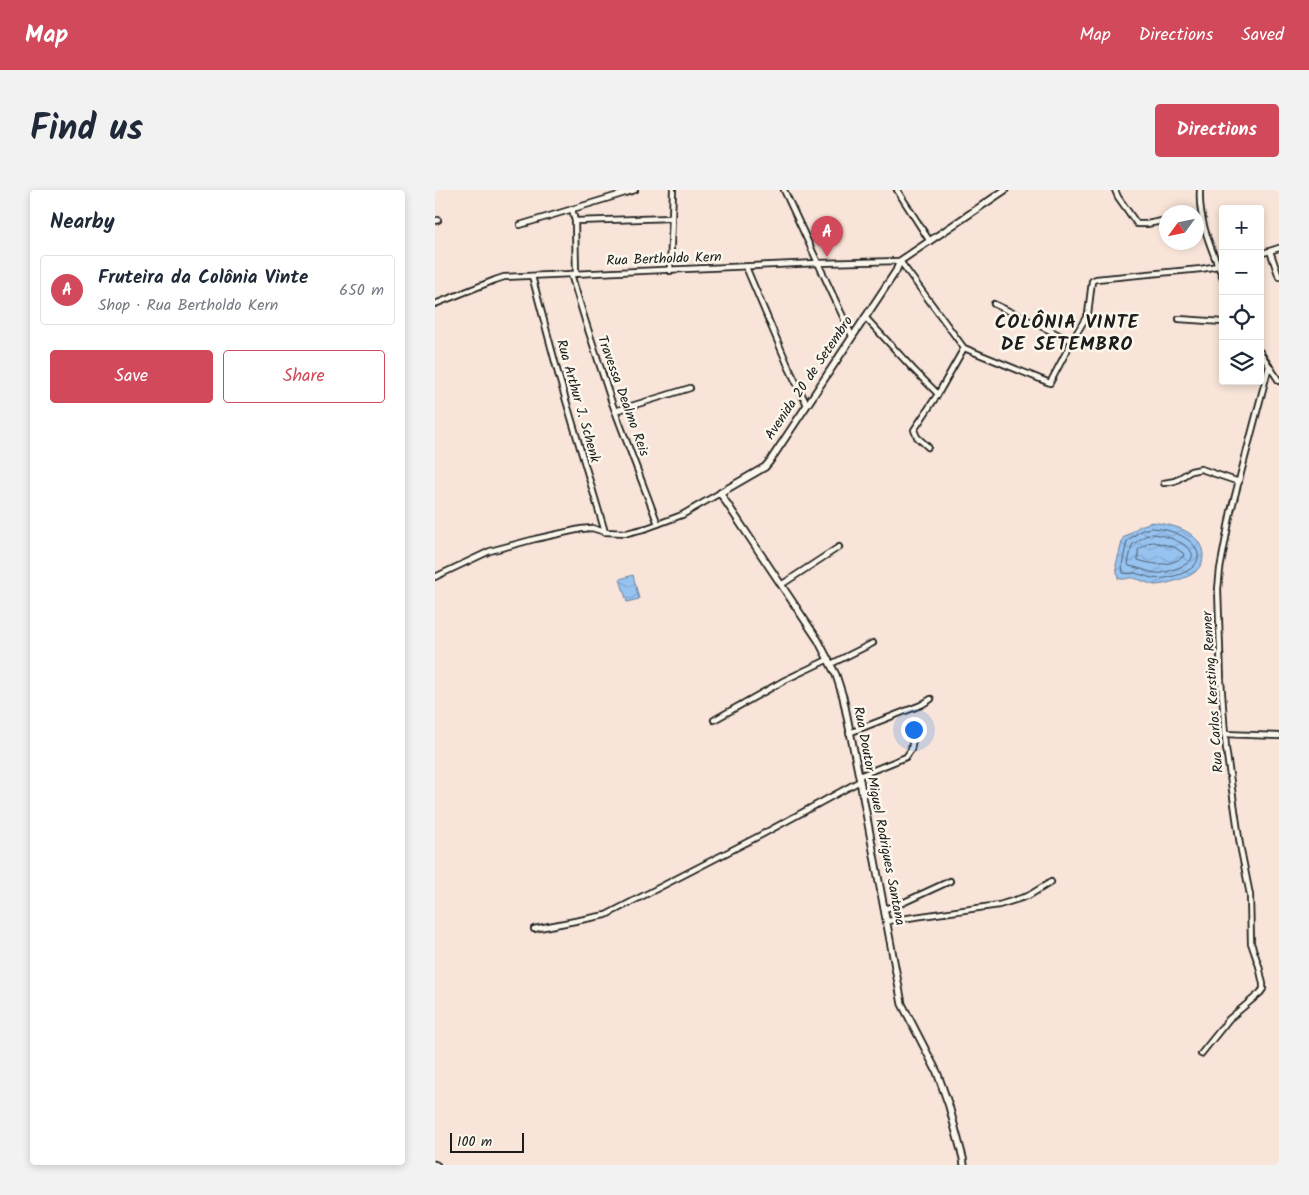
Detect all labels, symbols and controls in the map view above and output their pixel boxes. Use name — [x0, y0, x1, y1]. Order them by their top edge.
text: Map — [25, 16, 68, 55]
text: Map — [1079, 21, 1111, 50]
text: Directions — [1139, 21, 1213, 50]
text: Saved — [1241, 21, 1284, 50]
text: Find us — [30, 102, 143, 158]
button: Directions — [1155, 104, 1279, 157]
north arrow — [1159, 205, 1204, 250]
map controls — [1219, 205, 1264, 385]
button: + — [1219, 205, 1264, 250]
text: Nearby — [50, 206, 115, 239]
pin: A — [811, 216, 843, 257]
street label: Rua Bertholdo Kern — [606, 246, 722, 272]
button: − — [1219, 250, 1264, 295]
text: Fruteira da Colônia Vinte — [98, 263, 308, 293]
text: A — [62, 278, 72, 303]
text: 650 m — [339, 278, 384, 303]
text: Shop · Rua Bertholdo Kern — [98, 293, 278, 318]
button: locate — [1219, 295, 1264, 340]
district label: COLÔNIA VINTE DE SETEMBRO — [995, 308, 1140, 360]
street label: Avenida 20 de Setembro — [759, 312, 859, 444]
street label: Travessa Dealmo Reis — [591, 332, 655, 460]
street label: Rua Arthur J. Schenk — [550, 337, 606, 466]
button: layers — [1219, 340, 1264, 385]
button: Save — [50, 350, 213, 403]
button: Share — [223, 350, 385, 403]
street label: Rua Carlos Kersting Renner — [1196, 609, 1230, 774]
street label: Rua Doutor Miguel Rodrigues Santana — [847, 705, 911, 927]
your location — [901, 717, 927, 743]
scale bar — [450, 1130, 524, 1153]
text: 100 m — [457, 1131, 492, 1153]

